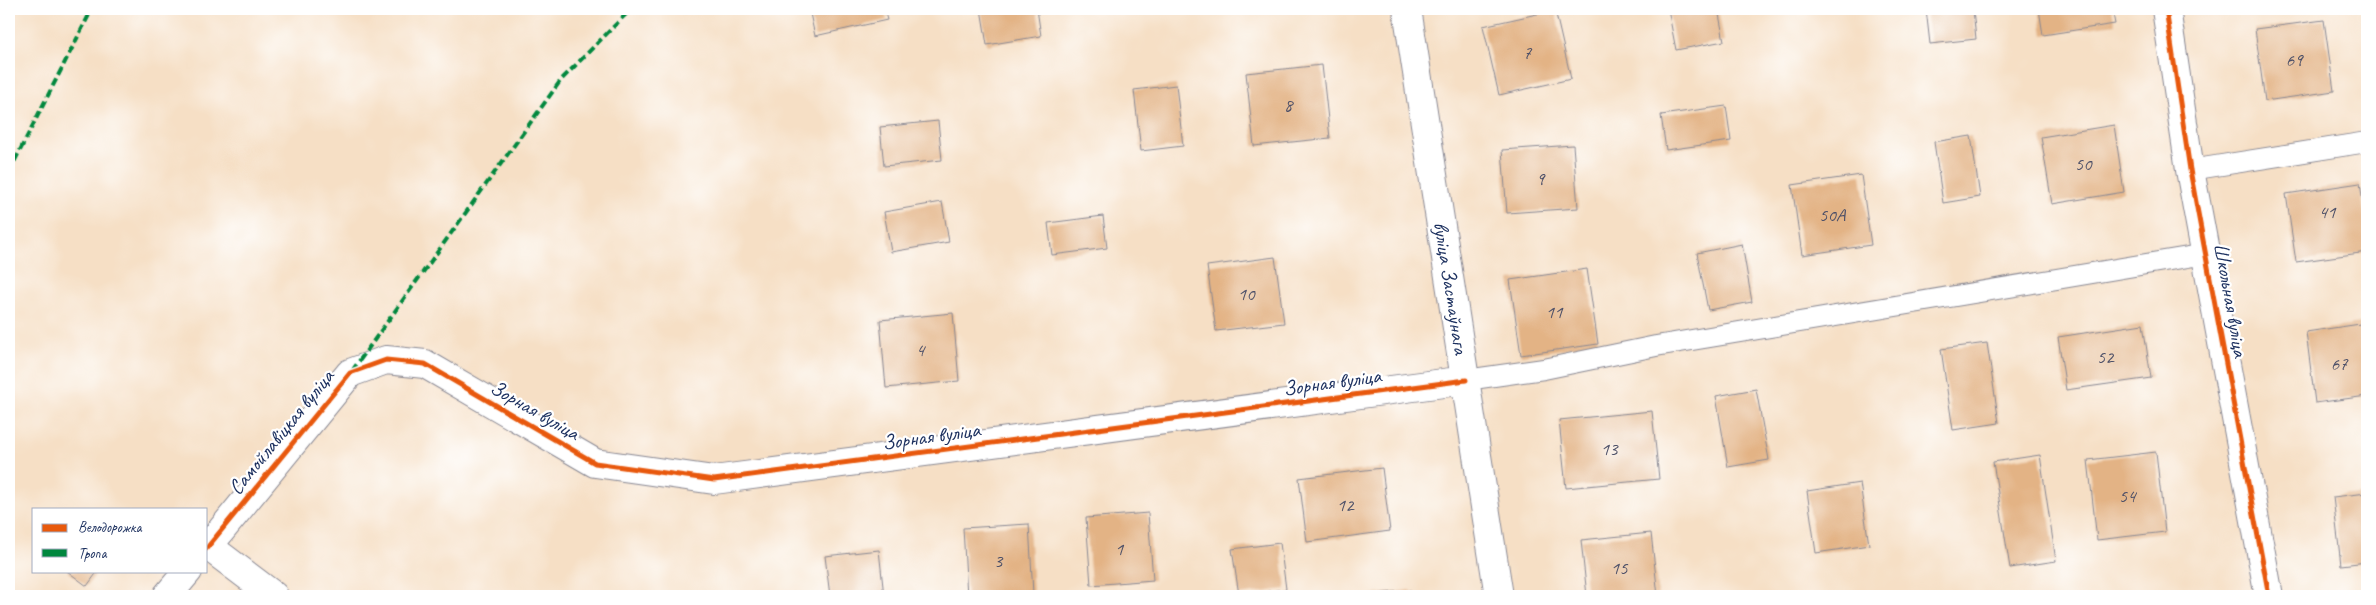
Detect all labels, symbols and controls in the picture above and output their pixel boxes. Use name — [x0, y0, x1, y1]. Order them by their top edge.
house number: 7 — [1523, 41, 1533, 65]
house number: 69 — [2285, 48, 2304, 72]
house number: 8 — [1284, 93, 1295, 117]
house number: 50 — [2074, 152, 2093, 176]
house number: 9 — [1536, 167, 1546, 191]
house number: 41 — [2318, 200, 2337, 224]
house number: 50А — [1819, 203, 1847, 227]
street label: вуліца Застаўнага — [1428, 220, 1475, 358]
street label: Школьная вуліца — [2208, 241, 2254, 361]
house number: 10 — [1237, 282, 1256, 306]
house number: 11 — [1545, 300, 1564, 324]
house number: 4 — [916, 338, 927, 362]
house number: 52 — [2096, 345, 2115, 369]
house number: 67 — [2330, 352, 2349, 376]
street label: Зорная вуліца — [1281, 362, 1384, 402]
street label: Самойлавіцкая вуліца — [223, 363, 341, 500]
street label: Зорная вуліца — [486, 374, 586, 447]
street label: Зорная вуліца — [880, 416, 983, 456]
house number: 13 — [1600, 437, 1619, 461]
house number: 54 — [2118, 484, 2138, 508]
house number: 12 — [1336, 493, 1355, 517]
legend — [32, 508, 208, 572]
text: Велодорожка — [78, 518, 142, 537]
house number: 1 — [1115, 537, 1125, 561]
text: Тропа — [78, 544, 107, 563]
house number: 3 — [994, 549, 1004, 573]
house number: 15 — [1610, 556, 1629, 580]

